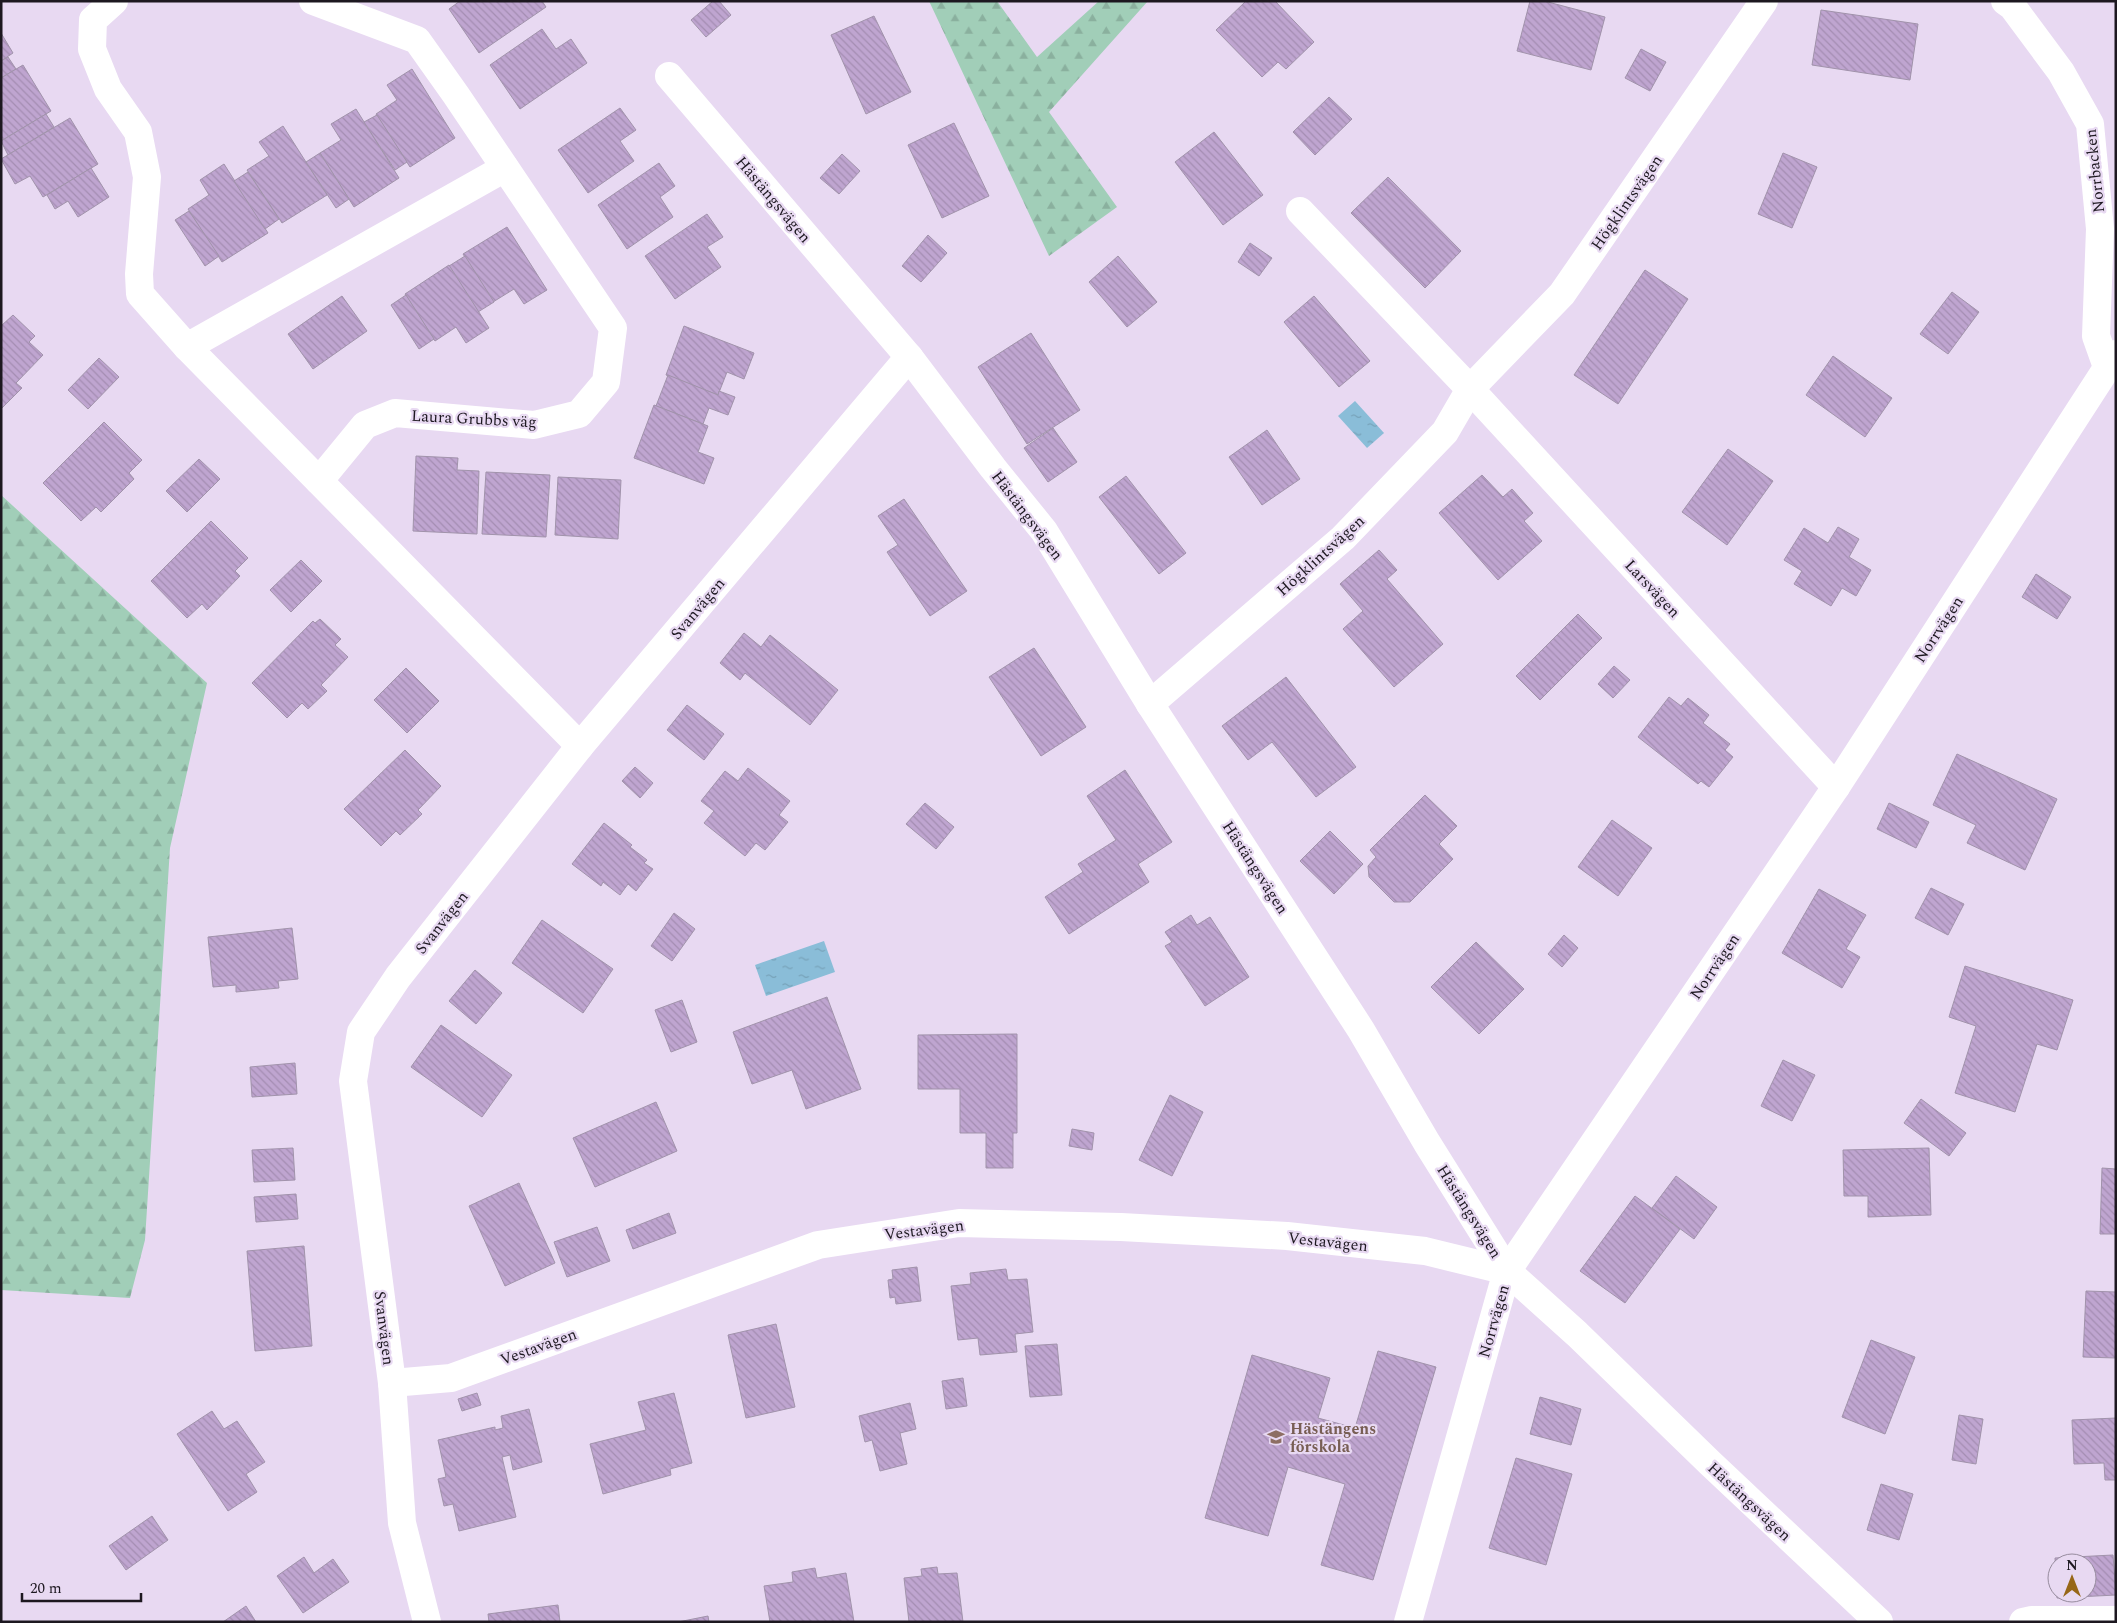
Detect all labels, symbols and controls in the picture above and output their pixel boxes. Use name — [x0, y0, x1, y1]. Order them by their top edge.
street label: Norrbacken — [2079, 128, 2111, 214]
street label: Högklintsvägen — [1585, 150, 1669, 255]
street label: Hästängsvägen — [730, 151, 817, 248]
street label: Laura Grubbs väg — [411, 404, 537, 434]
street label: Hästängsvägen — [985, 466, 1069, 565]
street label: Högklintsvägen — [1271, 509, 1370, 602]
street label: Larsvägen — [1619, 554, 1686, 623]
street label: Svanvägen — [665, 572, 731, 645]
street label: Norrvägen — [1908, 591, 1969, 668]
street label: Hästängsvägen — [1216, 816, 1294, 919]
street label: Svanvägen — [409, 886, 474, 959]
street label: Norrvägen — [1684, 929, 1746, 1004]
street label: Hästängsvägen — [1431, 1160, 1508, 1263]
street label: Vestavägen — [883, 1213, 965, 1247]
street label: Vestavägen — [1287, 1226, 1369, 1258]
street label: Norrvägen — [1472, 1282, 1516, 1361]
street label: Svanvägen — [368, 1290, 400, 1367]
street label: Vestavägen — [497, 1322, 580, 1372]
place label: Hästängens förskola — [1290, 1417, 1376, 1459]
school or university icon: Hästängens förskola — [1266, 1427, 1286, 1447]
street label: Hästängsvägen — [1702, 1457, 1797, 1547]
north arrow — [2047, 1553, 2097, 1603]
text: N — [2066, 1555, 2078, 1576]
scale bar — [22, 1570, 141, 1602]
text: 20 m — [30, 1577, 62, 1600]

